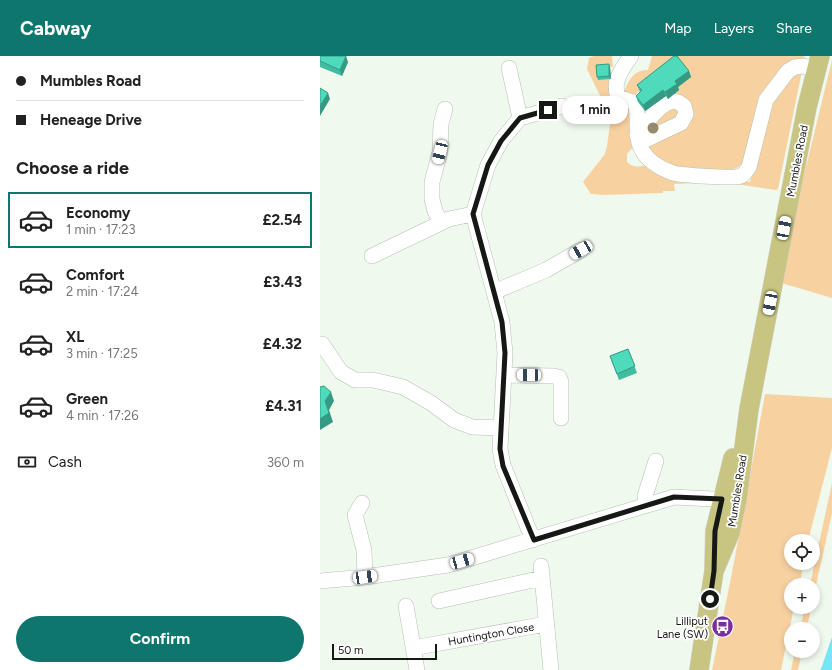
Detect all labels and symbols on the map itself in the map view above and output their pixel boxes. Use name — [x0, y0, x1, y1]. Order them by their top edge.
callout: 1 min — [562, 96, 628, 124]
route end — [539, 101, 557, 119]
street label: Mumbles Road — [784, 124, 811, 198]
car — [431, 139, 449, 165]
car — [776, 215, 792, 241]
car — [568, 239, 594, 261]
car — [762, 290, 778, 316]
car — [517, 369, 541, 381]
street label: Mumbles Road — [725, 454, 750, 528]
car — [449, 552, 475, 570]
car — [352, 569, 378, 585]
route start — [701, 590, 719, 608]
bus stop icon: Lilliput Lane (SW) — [710, 614, 736, 640]
place label: Lilliput Lane (SW) — [657, 615, 708, 641]
street label: Huntington Close — [447, 621, 535, 648]
scale bar — [332, 642, 437, 661]

